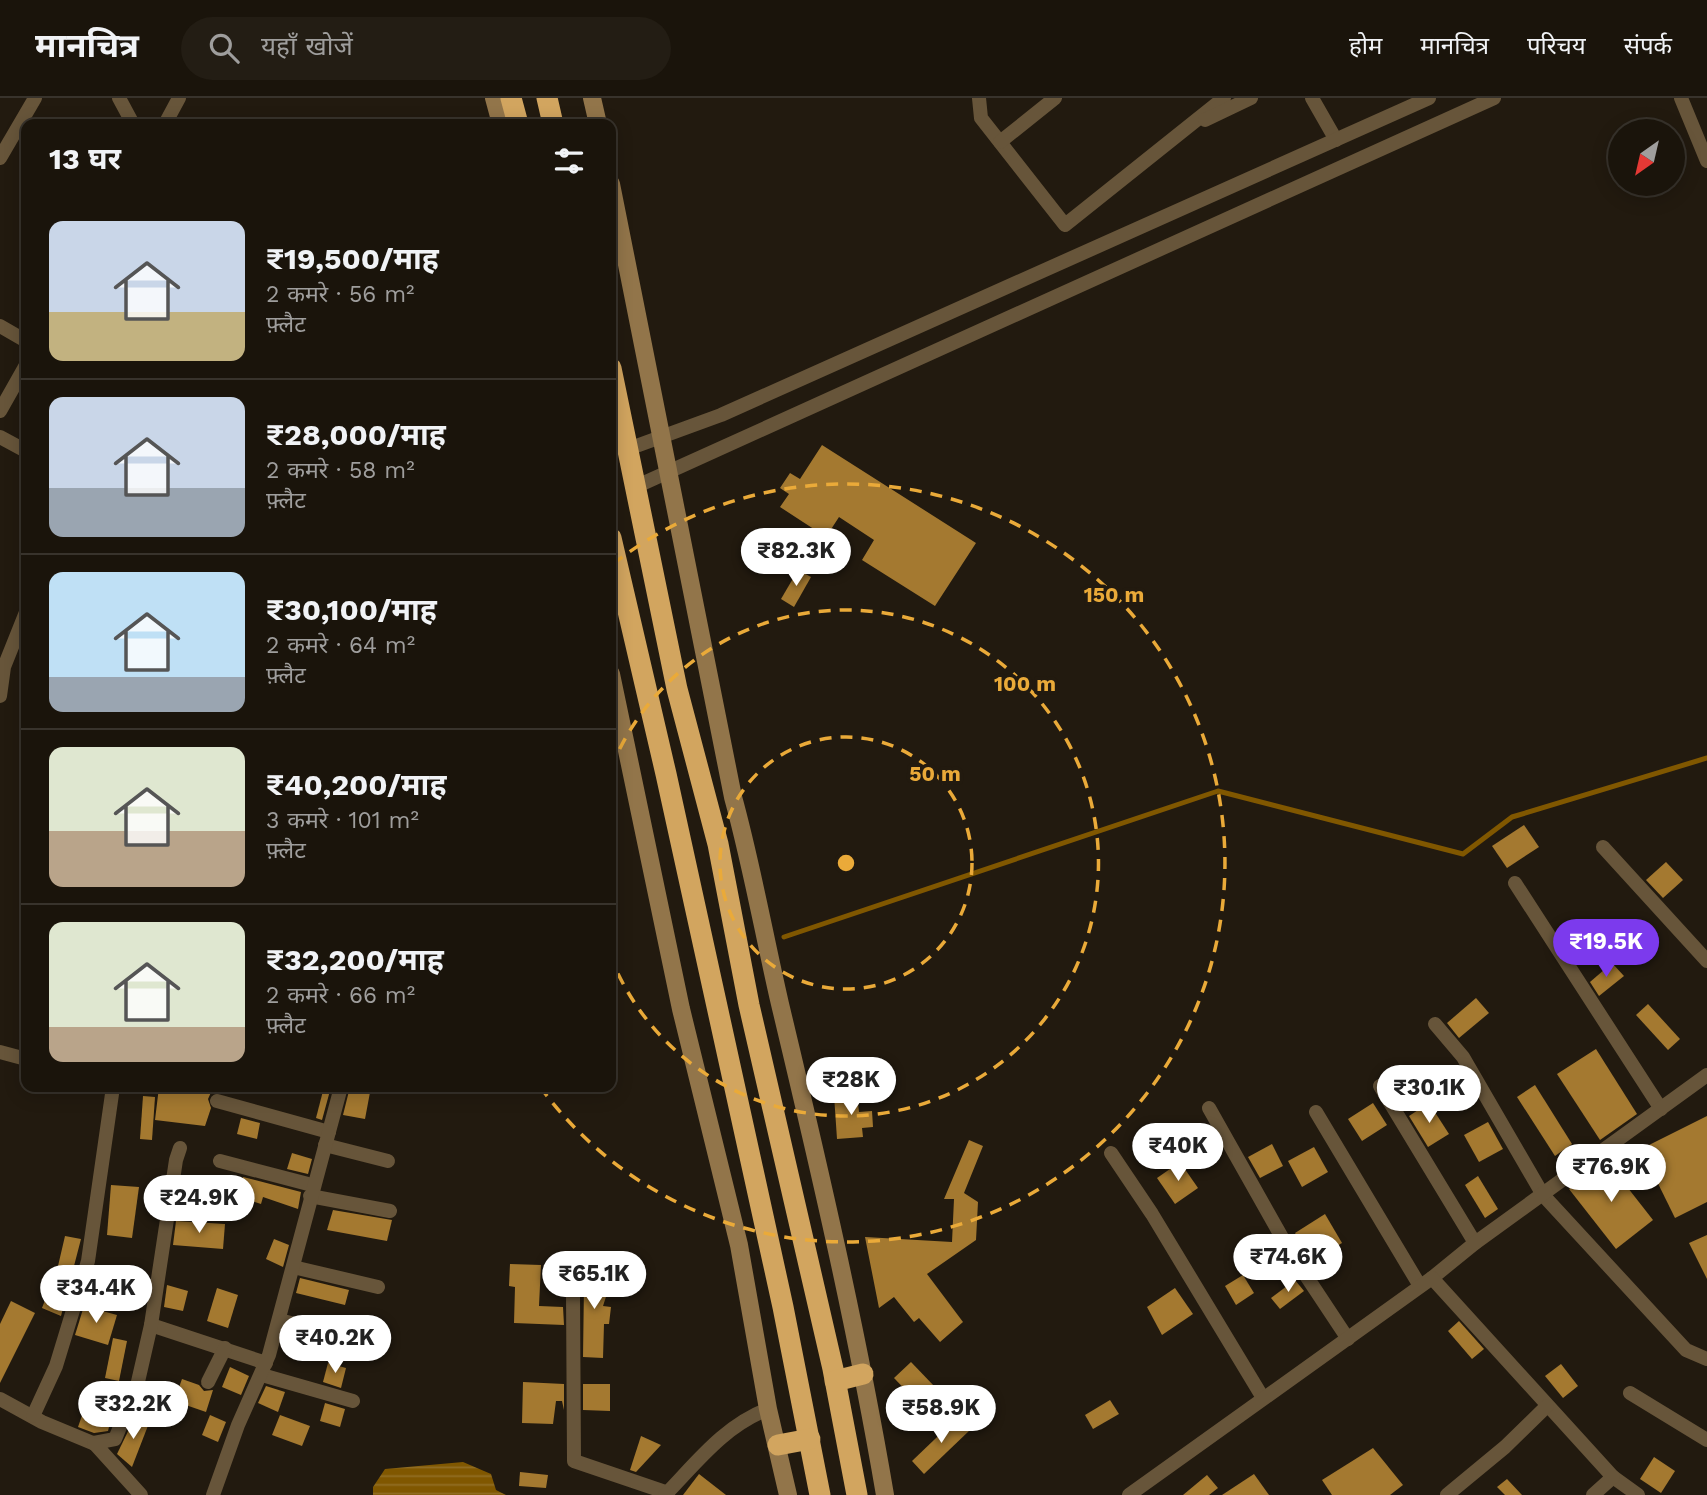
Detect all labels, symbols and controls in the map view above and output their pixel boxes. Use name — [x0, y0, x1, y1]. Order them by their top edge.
search box — [181, 17, 671, 80]
text: मानचित्र — [35, 26, 139, 65]
icon: search — [205, 29, 243, 67]
text: यहाँ खोजें — [261, 31, 353, 61]
text: होम — [1349, 32, 1382, 60]
text: मानचित्र — [1420, 32, 1489, 60]
text: परिचय — [1527, 32, 1586, 60]
text: संपर्क — [1624, 32, 1672, 60]
north arrow — [1608, 119, 1685, 196]
map controls — [1608, 119, 1685, 196]
text: 13 घर — [49, 141, 121, 176]
icon: filters — [550, 142, 588, 180]
text: ₹19,500/माह — [266, 241, 439, 276]
icon: home — [105, 249, 189, 333]
text: 2 कमरे · 56 m² — [266, 281, 415, 308]
text: फ़्लैट — [266, 311, 306, 338]
text: ₹28,000/माह — [266, 417, 446, 452]
icon: home — [105, 425, 189, 509]
text: 2 कमरे · 58 m² — [266, 457, 415, 484]
text: फ़्लैट — [266, 487, 306, 514]
pin: ₹82.3K — [739, 528, 853, 588]
text: ₹82.3K — [757, 537, 835, 564]
text: 150 m — [1084, 582, 1144, 607]
text: ₹30,100/माह — [266, 592, 437, 627]
icon: home — [105, 600, 189, 684]
text: 2 कमरे · 64 m² — [266, 632, 415, 659]
text: फ़्लैट — [266, 662, 306, 689]
text: 100 m — [994, 671, 1056, 696]
text: 50 m — [909, 761, 961, 786]
text: ₹40,200/माह — [266, 767, 446, 802]
icon: home — [105, 775, 189, 859]
text: 3 कमरे · 101 m² — [266, 807, 419, 834]
text: फ़्लैट — [266, 837, 306, 864]
centre of rings — [834, 851, 858, 875]
pin: ₹19.5K — [1549, 920, 1663, 979]
text: ₹19.5K — [1569, 928, 1643, 955]
text: ₹32,200/माह — [266, 942, 444, 977]
icon: home — [105, 950, 189, 1034]
text: 2 कमरे · 66 m² — [266, 982, 415, 1009]
text: फ़्लैट — [266, 1012, 306, 1039]
pin: ₹28K — [810, 1058, 892, 1117]
text: ₹28K — [822, 1066, 880, 1093]
pin: ₹30.1K — [1372, 1066, 1486, 1125]
text: ₹30.1K — [1393, 1074, 1465, 1101]
pin: ₹40K — [1137, 1124, 1219, 1183]
text: ₹40K — [1148, 1132, 1208, 1159]
pin: ₹76.9K — [1554, 1144, 1668, 1204]
text: ₹76.9K — [1572, 1153, 1650, 1180]
pin: ₹24.9K — [142, 1176, 256, 1235]
text: ₹24.9K — [160, 1184, 238, 1211]
pin: ₹74.6K — [1231, 1234, 1345, 1294]
text: ₹74.6K — [1249, 1243, 1327, 1270]
pin: ₹65.1K — [537, 1252, 651, 1311]
text: ₹65.1K — [558, 1260, 630, 1287]
pin: ₹34.4K — [39, 1266, 153, 1325]
text: ₹34.4K — [56, 1274, 136, 1301]
pin: ₹40.2K — [278, 1316, 392, 1375]
text: ₹40.2K — [295, 1324, 375, 1351]
pin: ₹32.2K — [76, 1382, 190, 1441]
pin: ₹58.9K — [884, 1386, 998, 1445]
text: ₹32.2K — [94, 1390, 172, 1417]
text: ₹58.9K — [902, 1394, 980, 1421]

